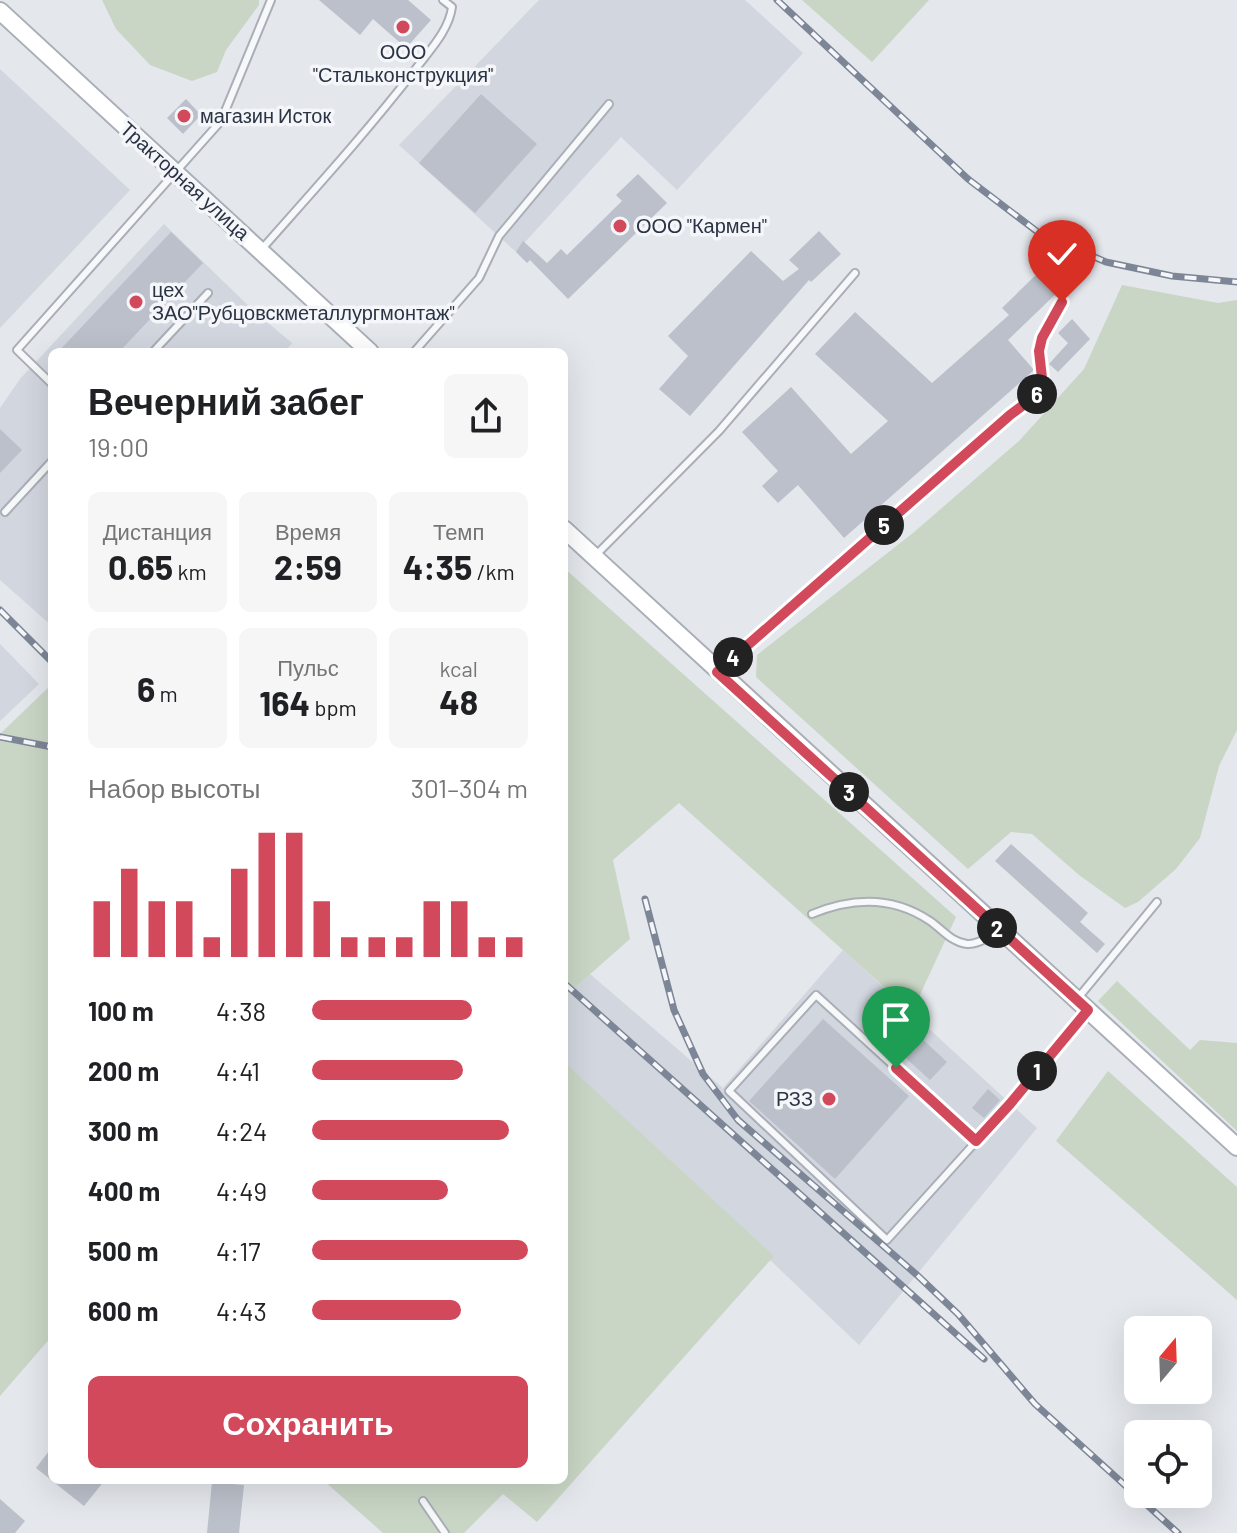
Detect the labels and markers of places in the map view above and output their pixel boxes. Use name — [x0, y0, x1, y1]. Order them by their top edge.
marker: ООО "Стальконструкция" — [394, 18, 412, 36]
place label: ООО "Стальконструкция" — [313, 39, 493, 86]
place label: магазин Исток — [200, 103, 331, 127]
marker: магазин Исток — [175, 107, 193, 125]
place label: ООО "Кармен" — [636, 213, 767, 237]
marker: ООО "Кармен" — [611, 217, 629, 235]
pin — [1028, 220, 1096, 302]
place label: цех ЗАО"Рубцовскметаллургмонтаж" — [152, 277, 455, 324]
marker: цех ЗАО"Рубцовскметаллургмонтаж" — [127, 293, 145, 311]
pin: 6 — [1017, 374, 1057, 414]
pin: 5 — [864, 505, 904, 545]
pin: 4 — [713, 637, 753, 677]
pin: 3 — [829, 772, 869, 812]
pin: 2 — [977, 908, 1017, 948]
pin — [862, 986, 930, 1068]
pin: 1 — [1017, 1051, 1057, 1091]
place label: РЗЗ — [776, 1086, 813, 1110]
marker: РЗЗ — [820, 1090, 838, 1108]

